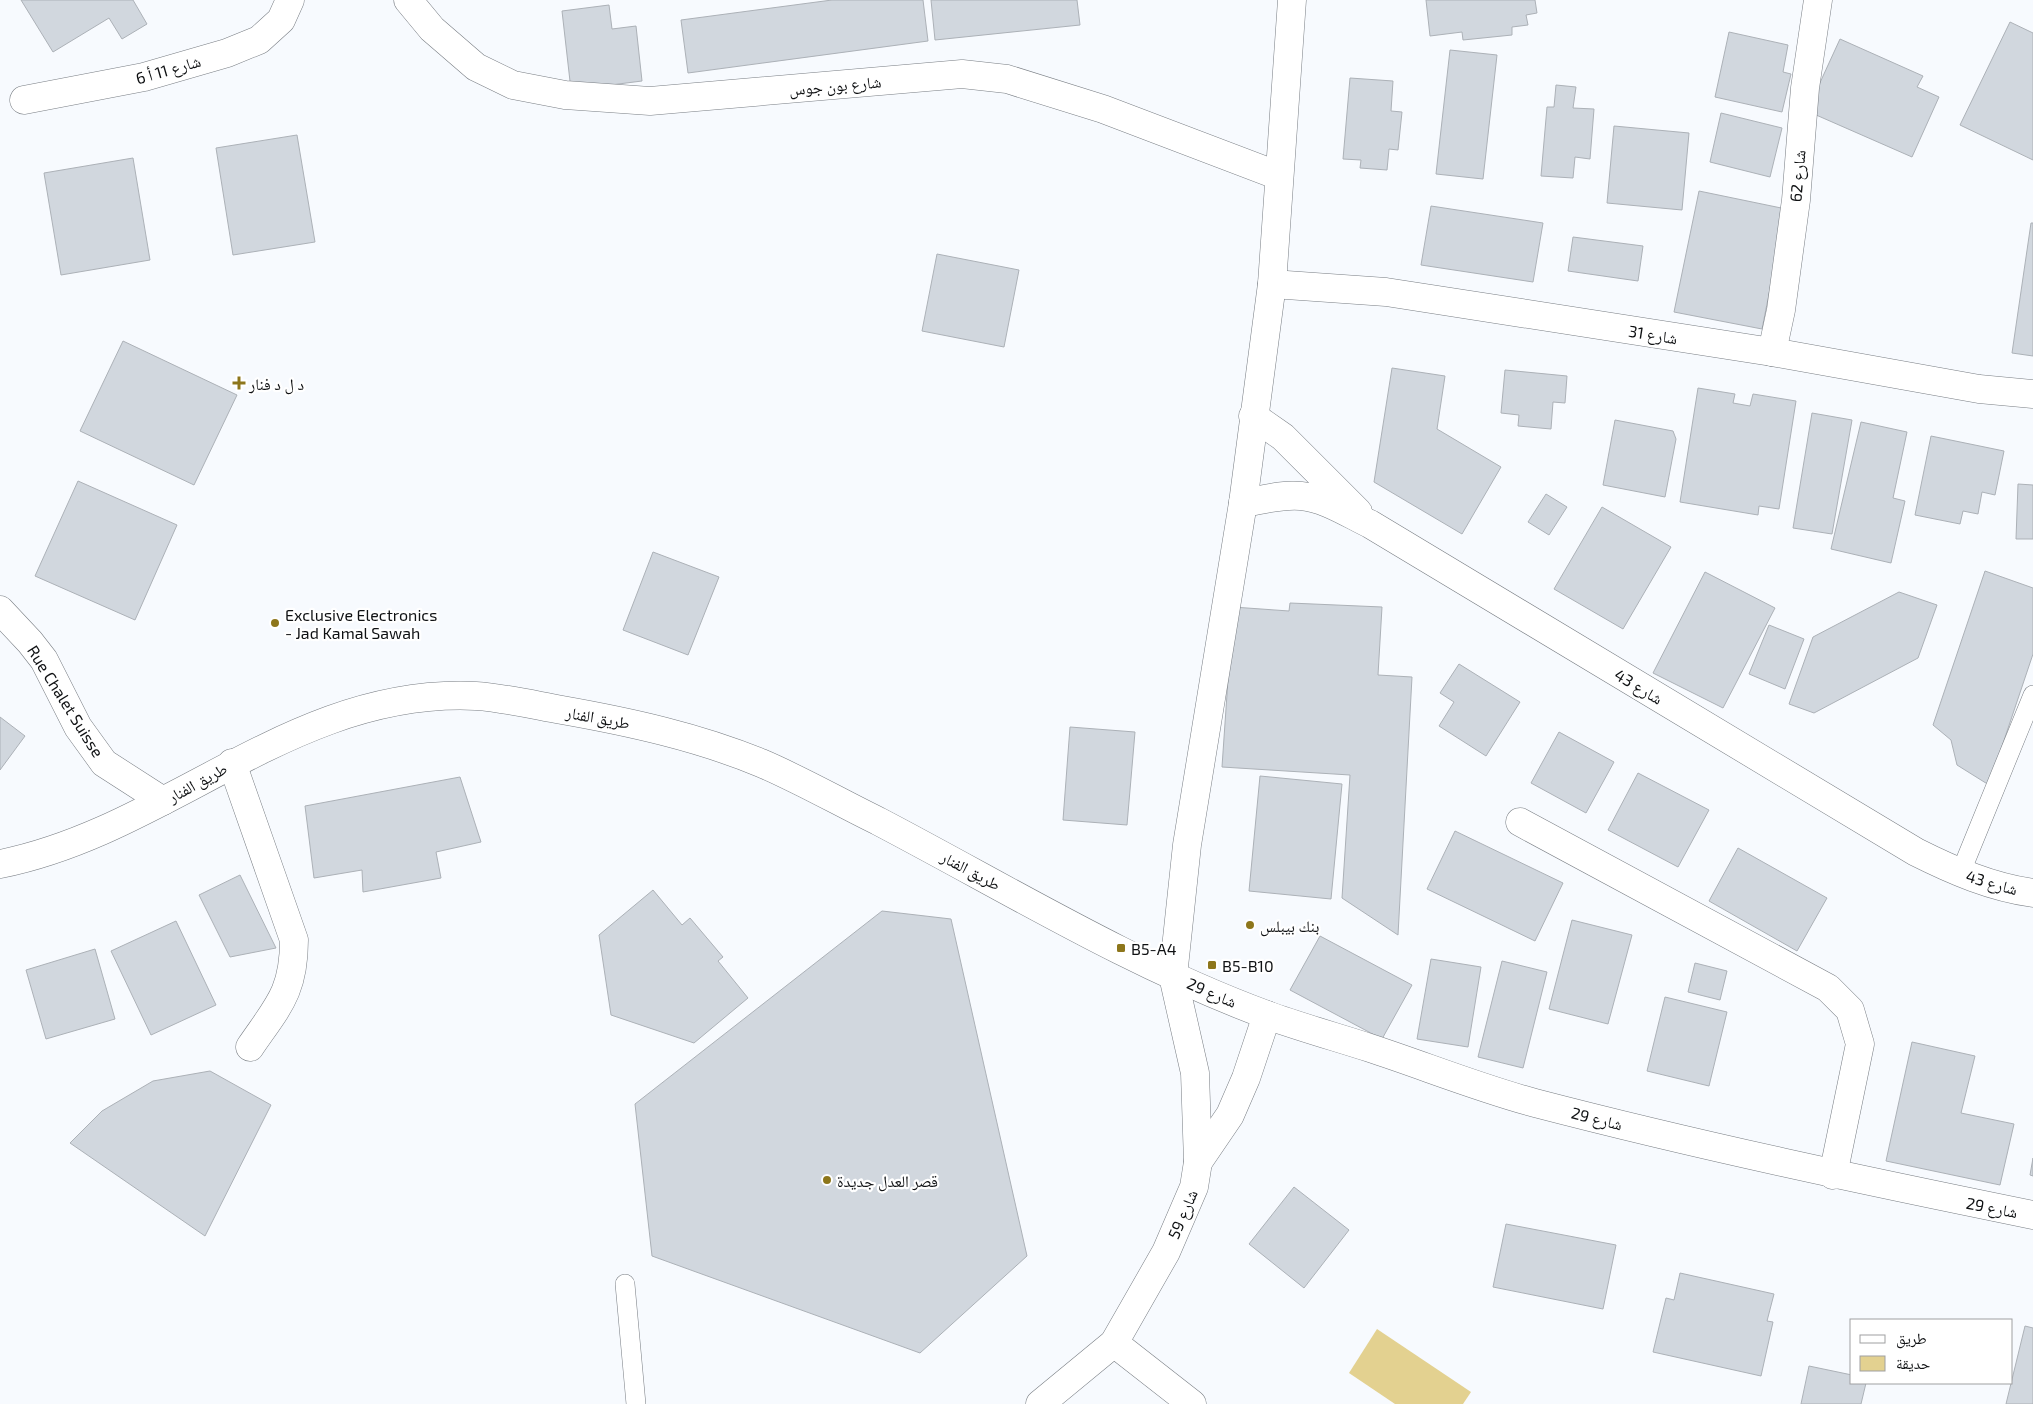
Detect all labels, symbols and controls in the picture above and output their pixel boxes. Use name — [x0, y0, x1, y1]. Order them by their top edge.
street label: شارع 11 أ 6 — [133, 51, 203, 89]
street label: شارع بون جوس — [788, 71, 882, 100]
street label: شارع 62 — [1785, 149, 1811, 203]
street label: شارع 31 — [1627, 321, 1679, 349]
place label: د ل د فنار — [248, 374, 304, 395]
marker: د ل د فنار — [233, 377, 245, 389]
place label: Exclusive Electronics - Jad Kamal Sawah — [285, 605, 437, 642]
marker: Exclusive Electronics - Jad Kamal Sawah — [269, 617, 281, 629]
street label: Rue Chalet Suisse — [24, 642, 108, 760]
street label: شارع 43 — [1610, 664, 1666, 709]
street label: طريق الفنار — [563, 702, 631, 734]
street label: طريق الفنار — [163, 758, 231, 808]
street label: طريق الفنار — [936, 846, 1004, 895]
street label: شارع 43 — [1963, 866, 2020, 900]
place label: بنك بيبلس — [1260, 916, 1319, 937]
marker: بنك بيبلس — [1244, 919, 1256, 931]
place label: B5-A4 — [1131, 939, 1177, 958]
marker: B5-A4 — [1115, 942, 1127, 954]
place label: B5-B10 — [1222, 956, 1274, 975]
marker: B5-B10 — [1206, 959, 1218, 971]
street label: شارع 29 — [1184, 973, 1240, 1013]
street label: شارع 29 — [1569, 1102, 1625, 1135]
place label: قصر العدل جديدة — [837, 1171, 938, 1192]
marker: قصر العدل جديدة — [821, 1174, 833, 1186]
street label: شارع 59 — [1163, 1186, 1203, 1242]
street label: شارع 29 — [1964, 1193, 2019, 1223]
legend — [1850, 1319, 2013, 1384]
text: طريق — [1896, 1329, 1927, 1349]
text: حديقة — [1896, 1354, 1931, 1372]

